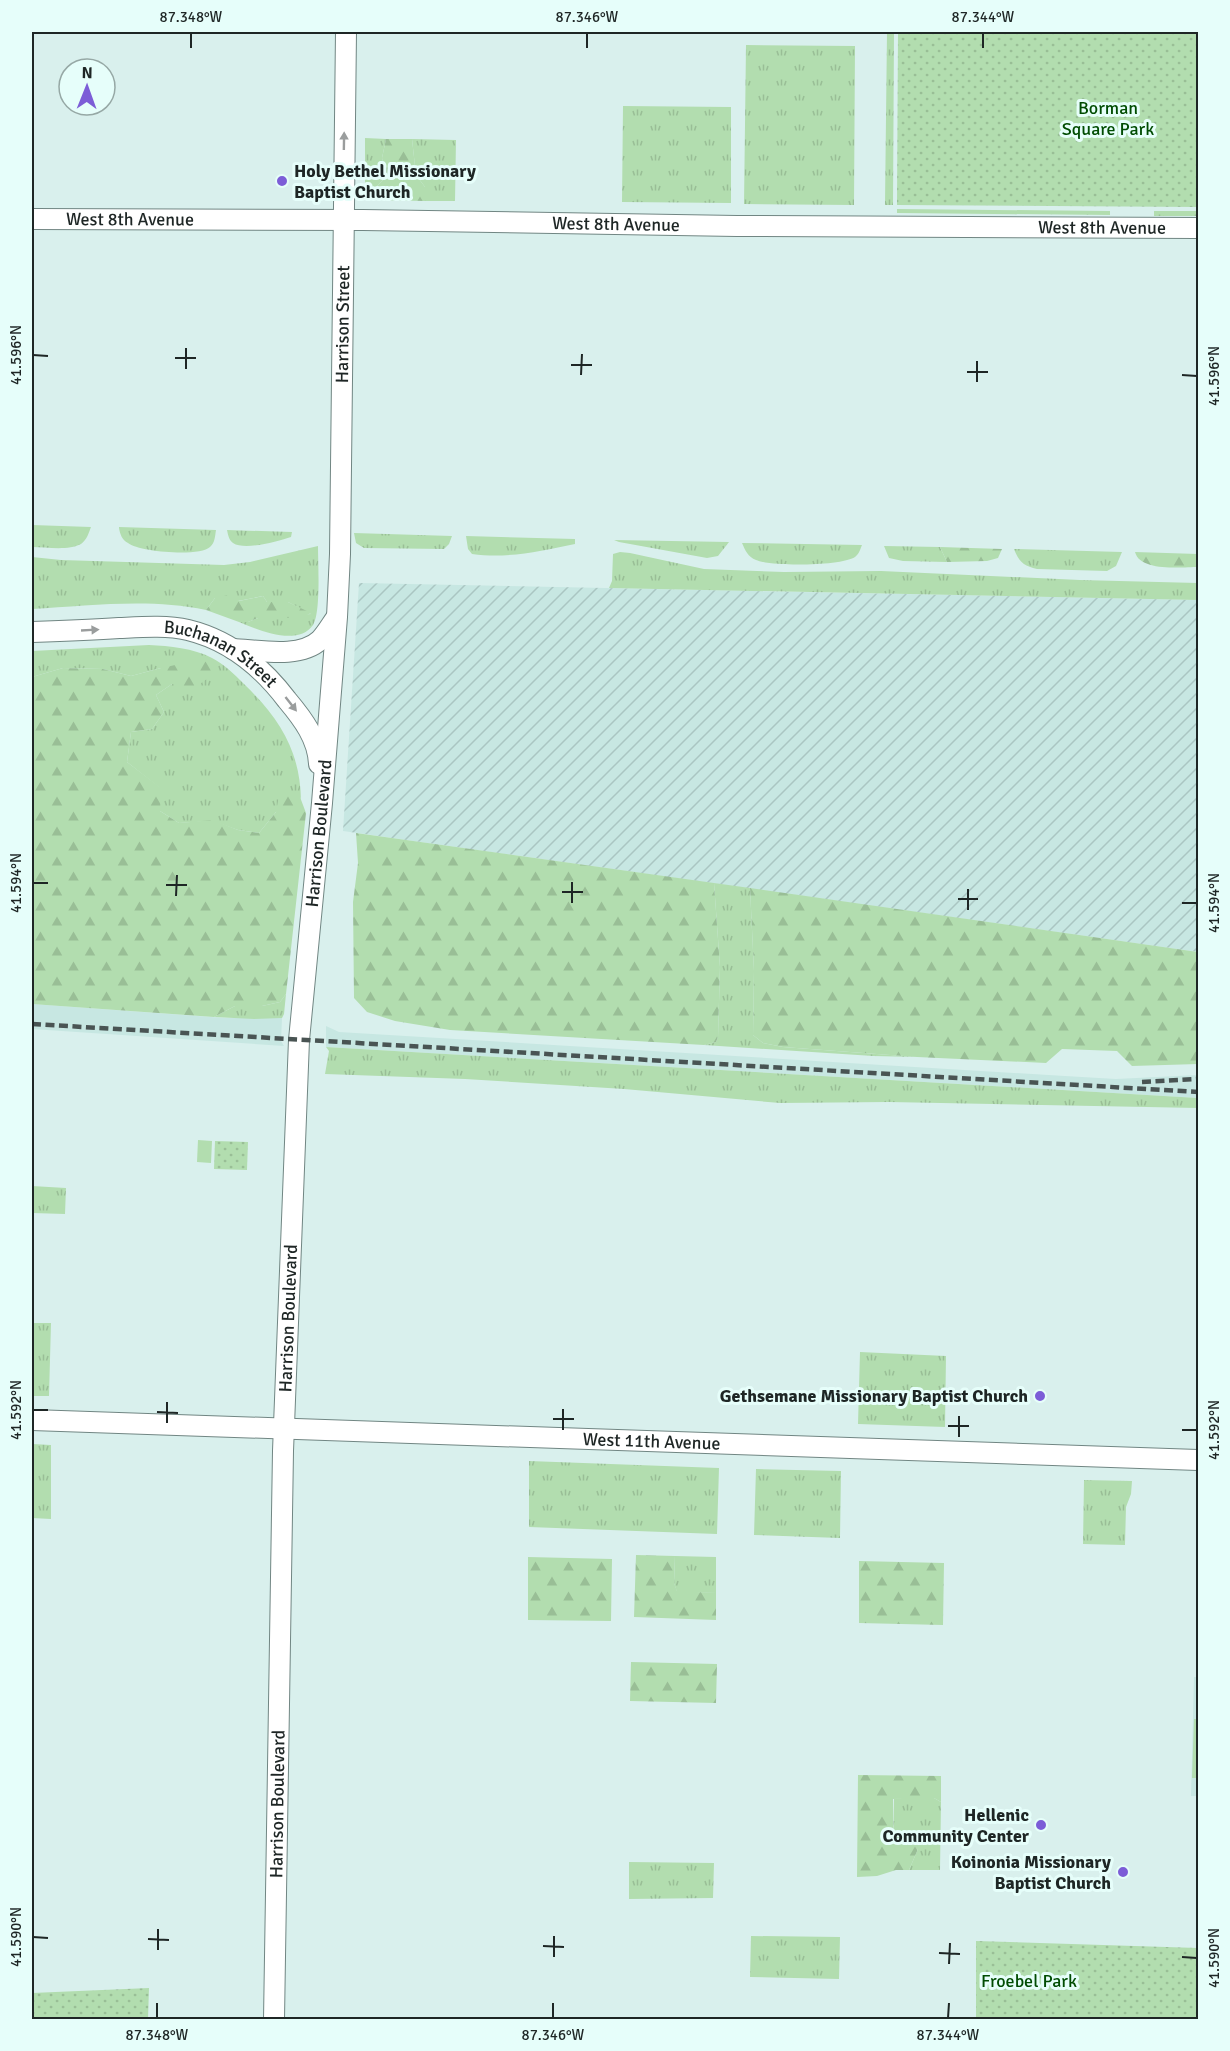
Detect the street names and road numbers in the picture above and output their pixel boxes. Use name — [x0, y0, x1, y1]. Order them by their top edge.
street label: West 8th Avenue — [66, 208, 194, 230]
street label: West 8th Avenue — [552, 212, 680, 236]
street label: West 8th Avenue — [1038, 216, 1166, 239]
street label: Harrison Street — [331, 265, 354, 383]
street label: Buchanan Street — [163, 616, 282, 692]
street label: Harrison Boulevard — [301, 759, 336, 908]
street label: Harrison Boulevard — [274, 1244, 302, 1393]
street label: West 11th Avenue — [582, 1428, 721, 1455]
street label: Harrison Boulevard — [265, 1730, 290, 1878]

